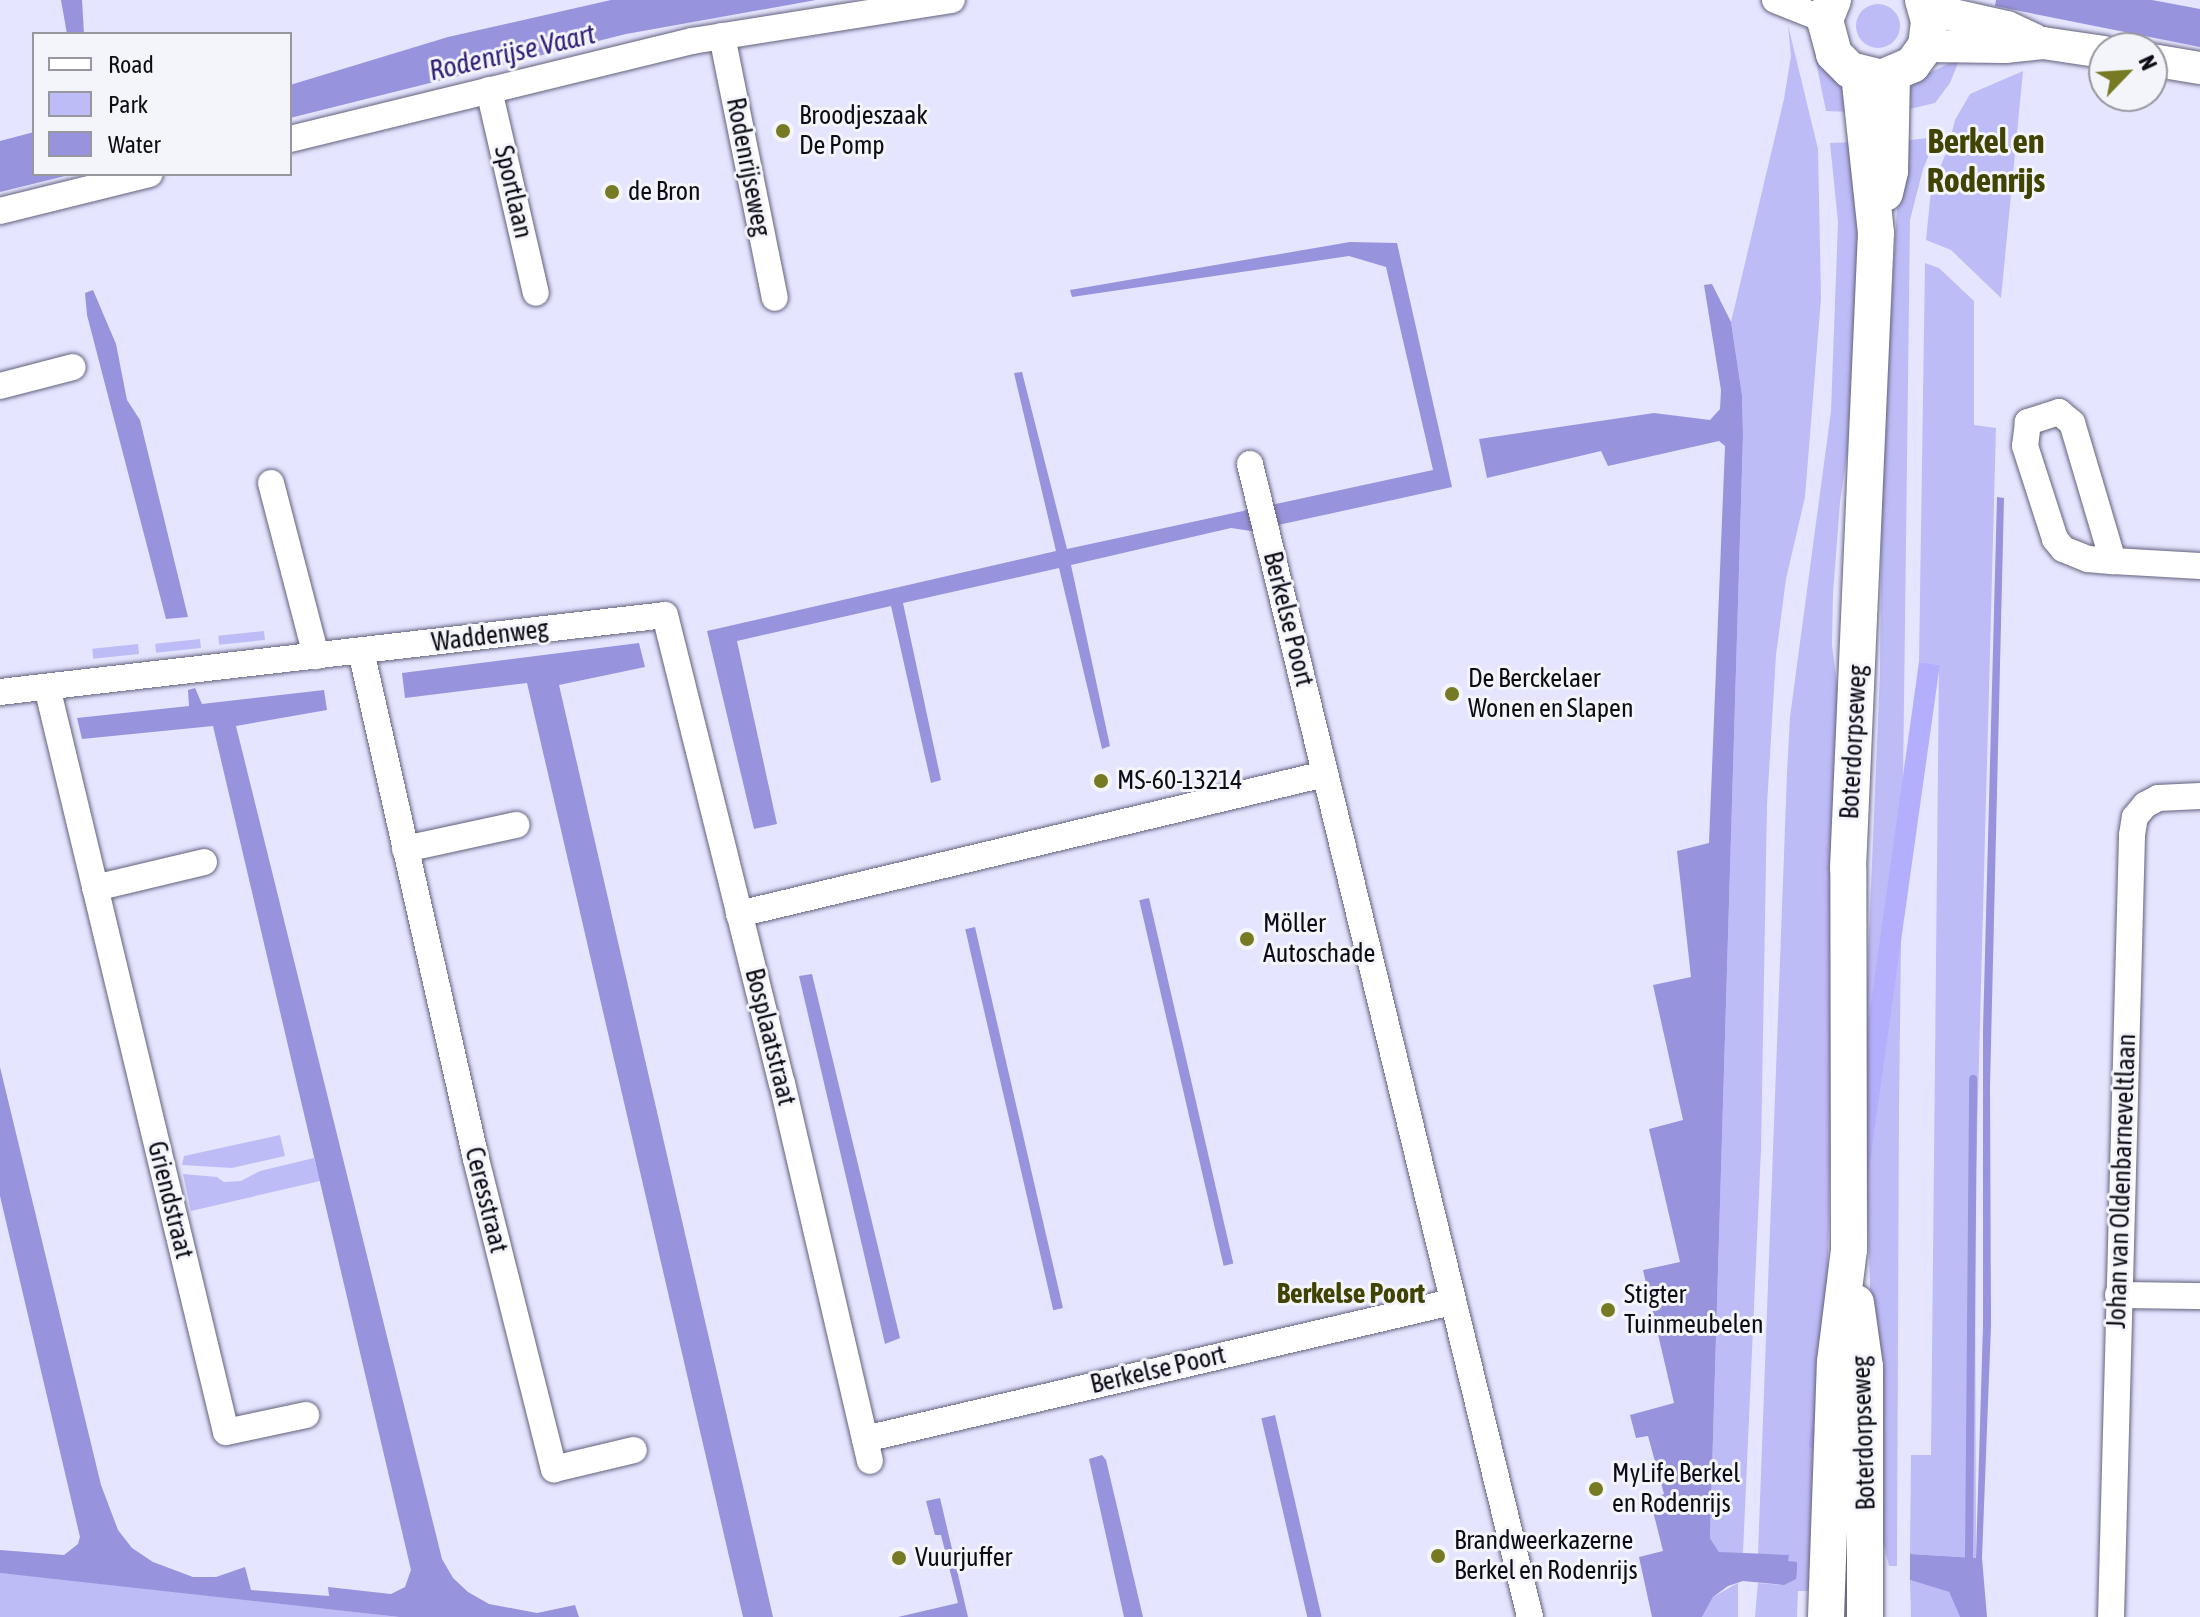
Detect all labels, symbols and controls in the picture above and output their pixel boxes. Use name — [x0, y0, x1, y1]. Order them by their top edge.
water label: Rodenrijse Vaart — [426, 17, 598, 87]
legend — [32, 32, 292, 176]
north arrow — [2088, 32, 2168, 112]
text: Road — [108, 51, 154, 78]
text: N — [2133, 51, 2162, 74]
text: Park — [108, 91, 148, 118]
street label: Rodenrijseweg — [719, 95, 777, 239]
place label: Broodjeszaak De Pomp — [799, 100, 928, 162]
district label: Berkel en Rodenrijs — [1927, 120, 2045, 200]
marker: Broodjeszaak De Pomp — [774, 122, 792, 140]
text: Water — [108, 131, 161, 158]
street label: Sportlaan — [487, 143, 539, 241]
place label: de Bron — [628, 176, 701, 208]
marker: de Bron — [603, 183, 621, 201]
street label: Berkelse Poort — [1256, 548, 1320, 690]
street label: Waddenweg — [430, 613, 550, 659]
place label: De Berckelaer Wonen en Slapen — [1468, 663, 1633, 724]
street label: Boterdorpseweg — [1834, 664, 1874, 820]
marker: De Berckelaer Wonen en Slapen — [1443, 685, 1461, 703]
place label: MS-60-13214 — [1117, 765, 1243, 797]
marker: MS-60-13214 — [1092, 772, 1110, 790]
place label: Möller Autoschade — [1263, 908, 1375, 970]
marker: Möller Autoschade — [1238, 930, 1256, 948]
street label: Bosplaatstraat — [738, 965, 802, 1109]
street label: Johan van Oldenbarneveltlaan — [2101, 1033, 2143, 1329]
street label: Griendstraat — [140, 1138, 200, 1262]
street label: Ceresstraat — [458, 1144, 514, 1256]
district label: Berkelse Poort — [1277, 1276, 1425, 1310]
place label: Stigter Tuinmeubelen — [1624, 1279, 1764, 1340]
marker: Stigter Tuinmeubelen — [1599, 1301, 1617, 1319]
street label: Berkelse Poort — [1087, 1339, 1229, 1401]
street label: Boterdorpseweg — [1846, 1355, 1882, 1511]
place label: MyLife Berkel en Rodenrijs — [1612, 1458, 1740, 1520]
marker: MyLife Berkel en Rodenrijs — [1587, 1480, 1605, 1498]
place label: Brandweerkazerne Berkel en Rodenrijs — [1454, 1525, 1638, 1586]
place label: Vuurjuffer — [915, 1542, 1012, 1574]
marker: Brandweerkazerne Berkel en Rodenrijs — [1429, 1547, 1447, 1565]
marker: Vuurjuffer — [890, 1549, 908, 1567]

